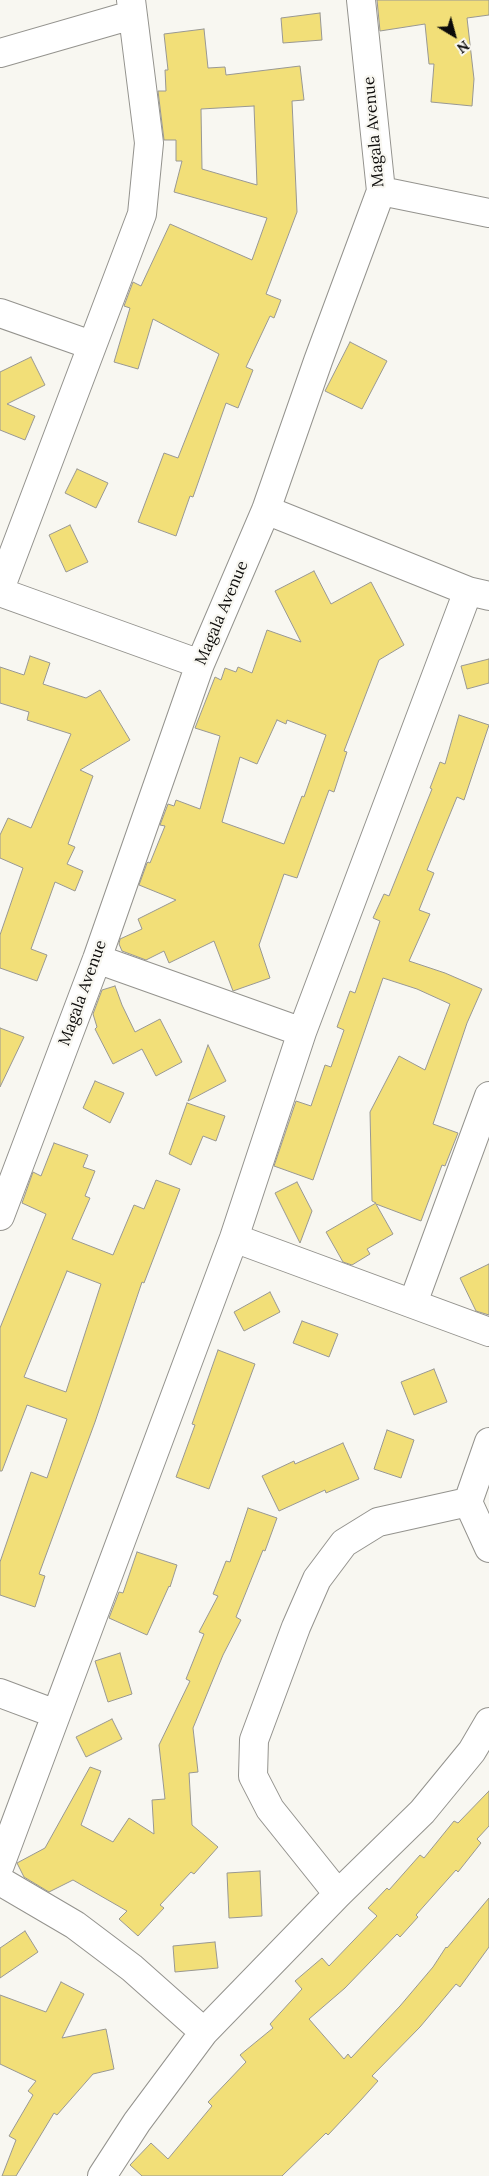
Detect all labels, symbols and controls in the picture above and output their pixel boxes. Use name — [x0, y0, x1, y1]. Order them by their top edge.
north arrow — [429, 10, 479, 60]
text: N — [453, 37, 473, 57]
street label: Magala Avenue — [360, 76, 388, 188]
street label: Magala Avenue — [191, 558, 253, 668]
street label: Magala Avenue — [55, 937, 111, 1049]

